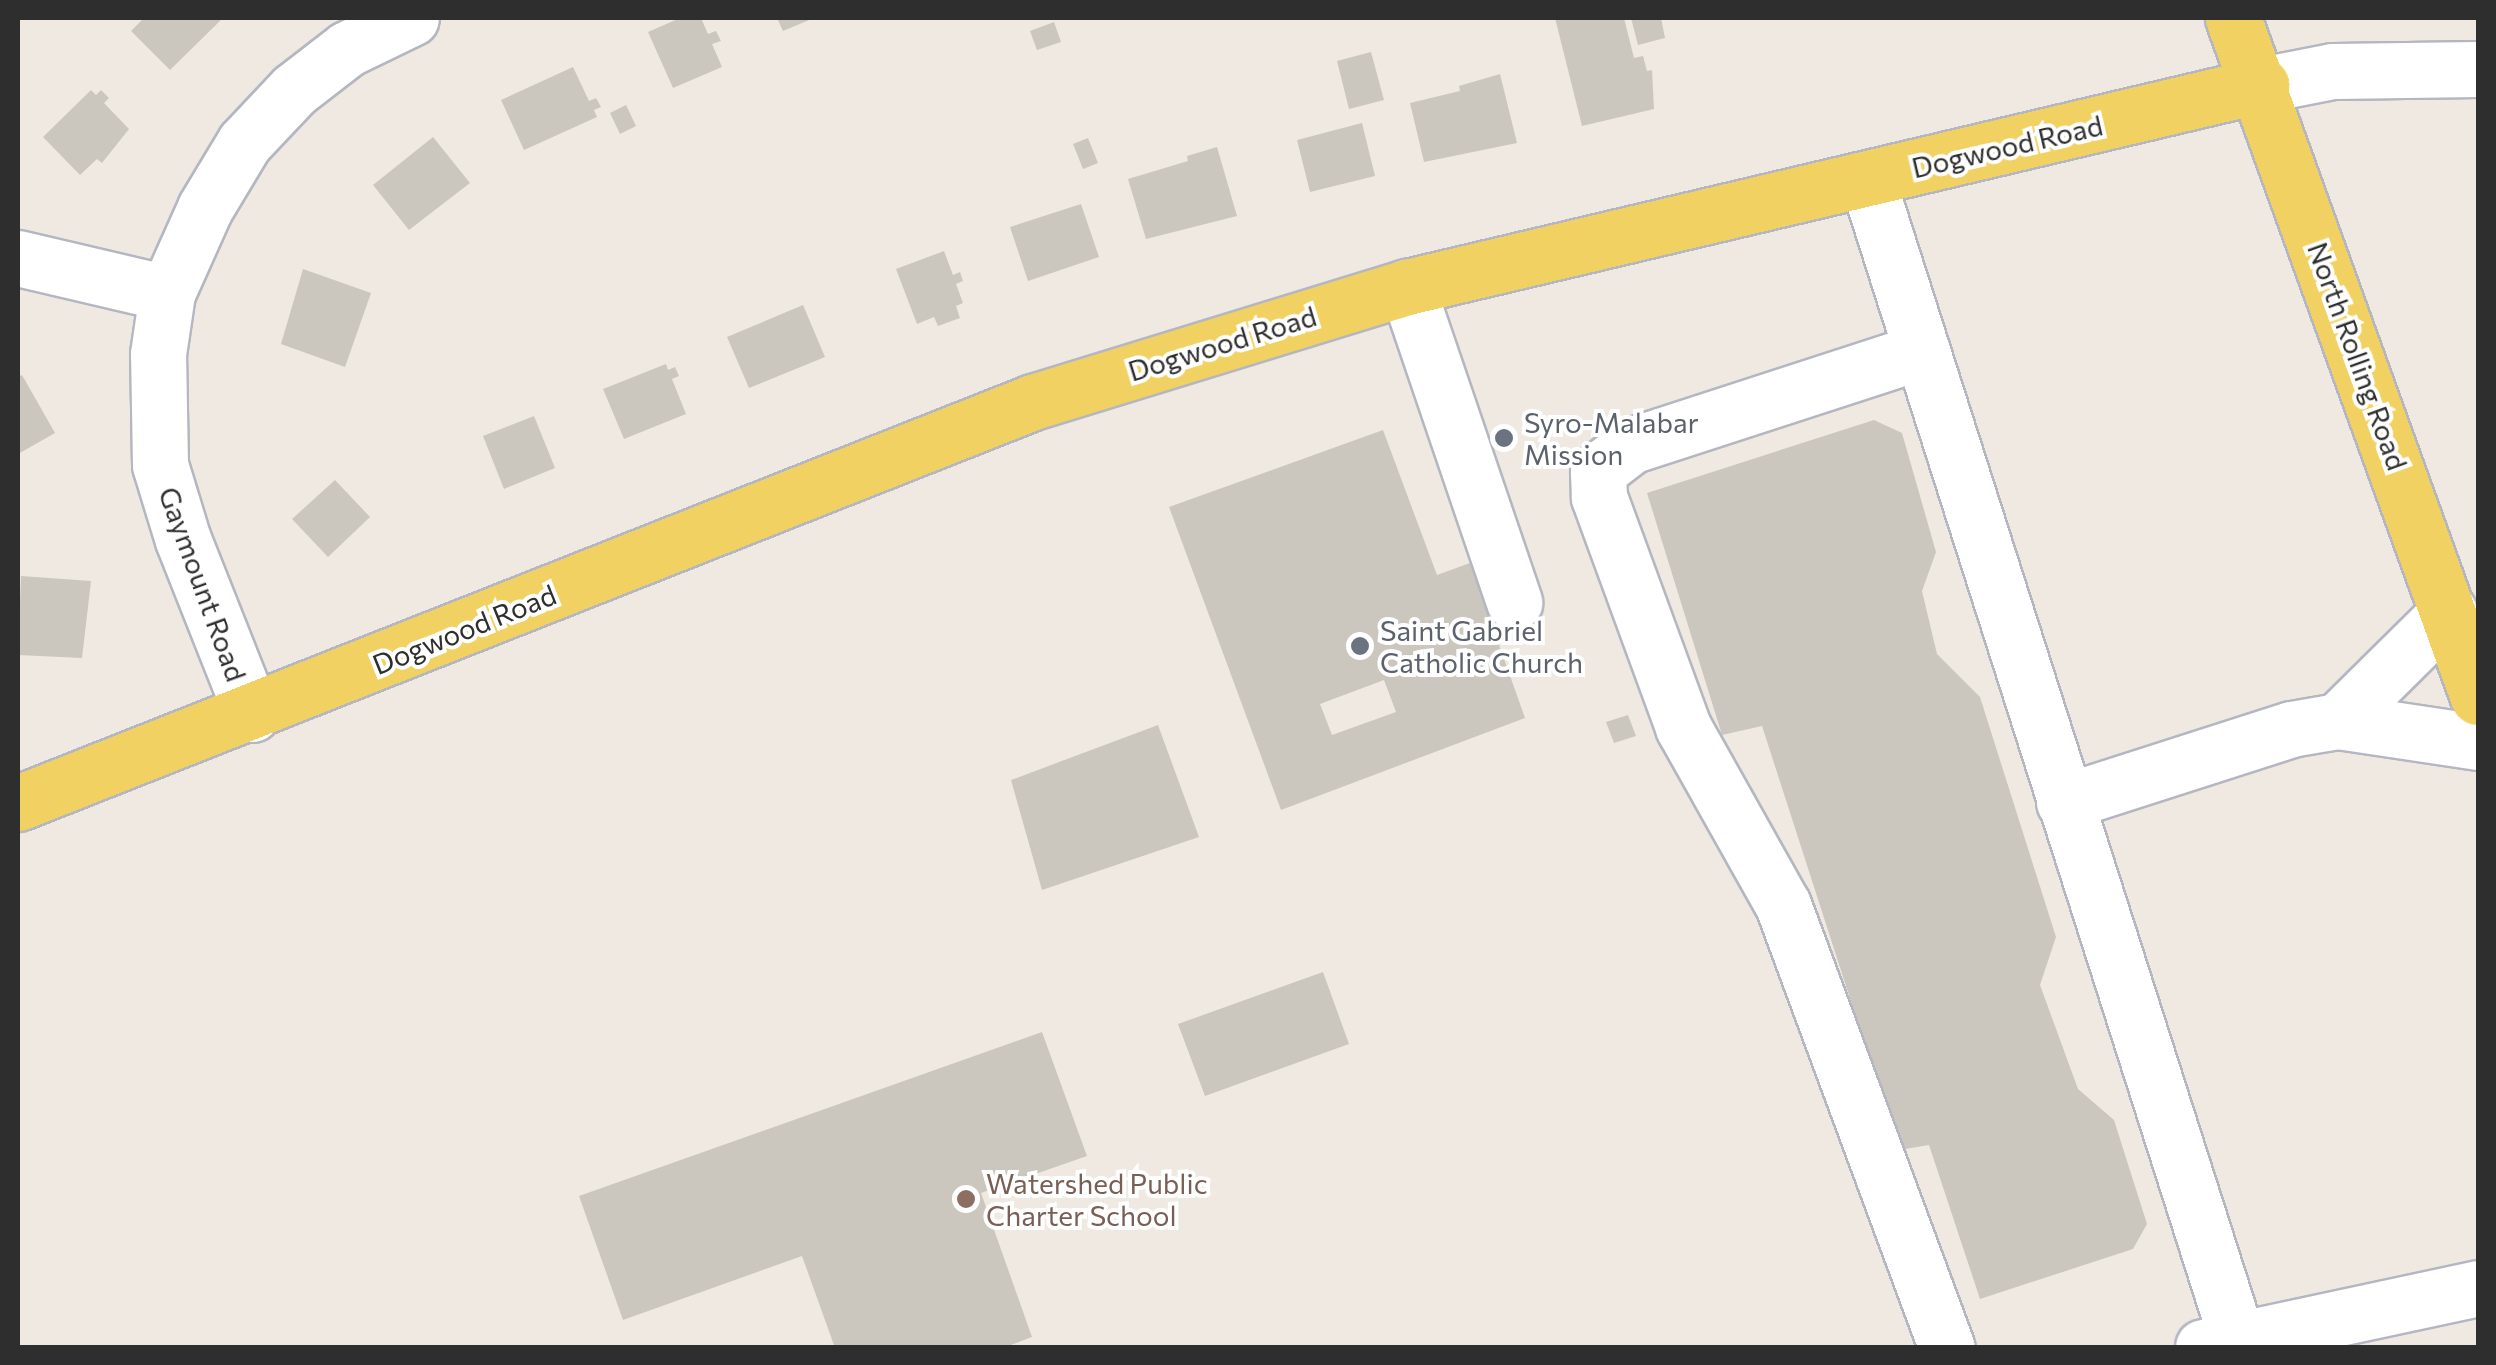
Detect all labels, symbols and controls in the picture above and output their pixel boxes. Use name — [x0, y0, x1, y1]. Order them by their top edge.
street label: Dogwood Road — [1908, 108, 2106, 184]
street label: North Rolling Road — [2301, 238, 2415, 474]
street label: Dogwood Road — [1124, 298, 1320, 388]
place label: Syro-Malabar Mission — [1524, 405, 1699, 471]
marker: Syro-Malabar Mission — [1493, 427, 1515, 449]
street label: Gaymount Road — [152, 482, 254, 686]
street label: Dogwood Road — [367, 577, 561, 681]
place label: Saint Gabriel Catholic Church — [1380, 613, 1583, 679]
marker: Saint Gabriel Catholic Church — [1349, 635, 1371, 657]
place label: Watershed Public Charter School — [986, 1166, 1207, 1232]
marker: Watershed Public Charter School — [955, 1188, 977, 1210]

